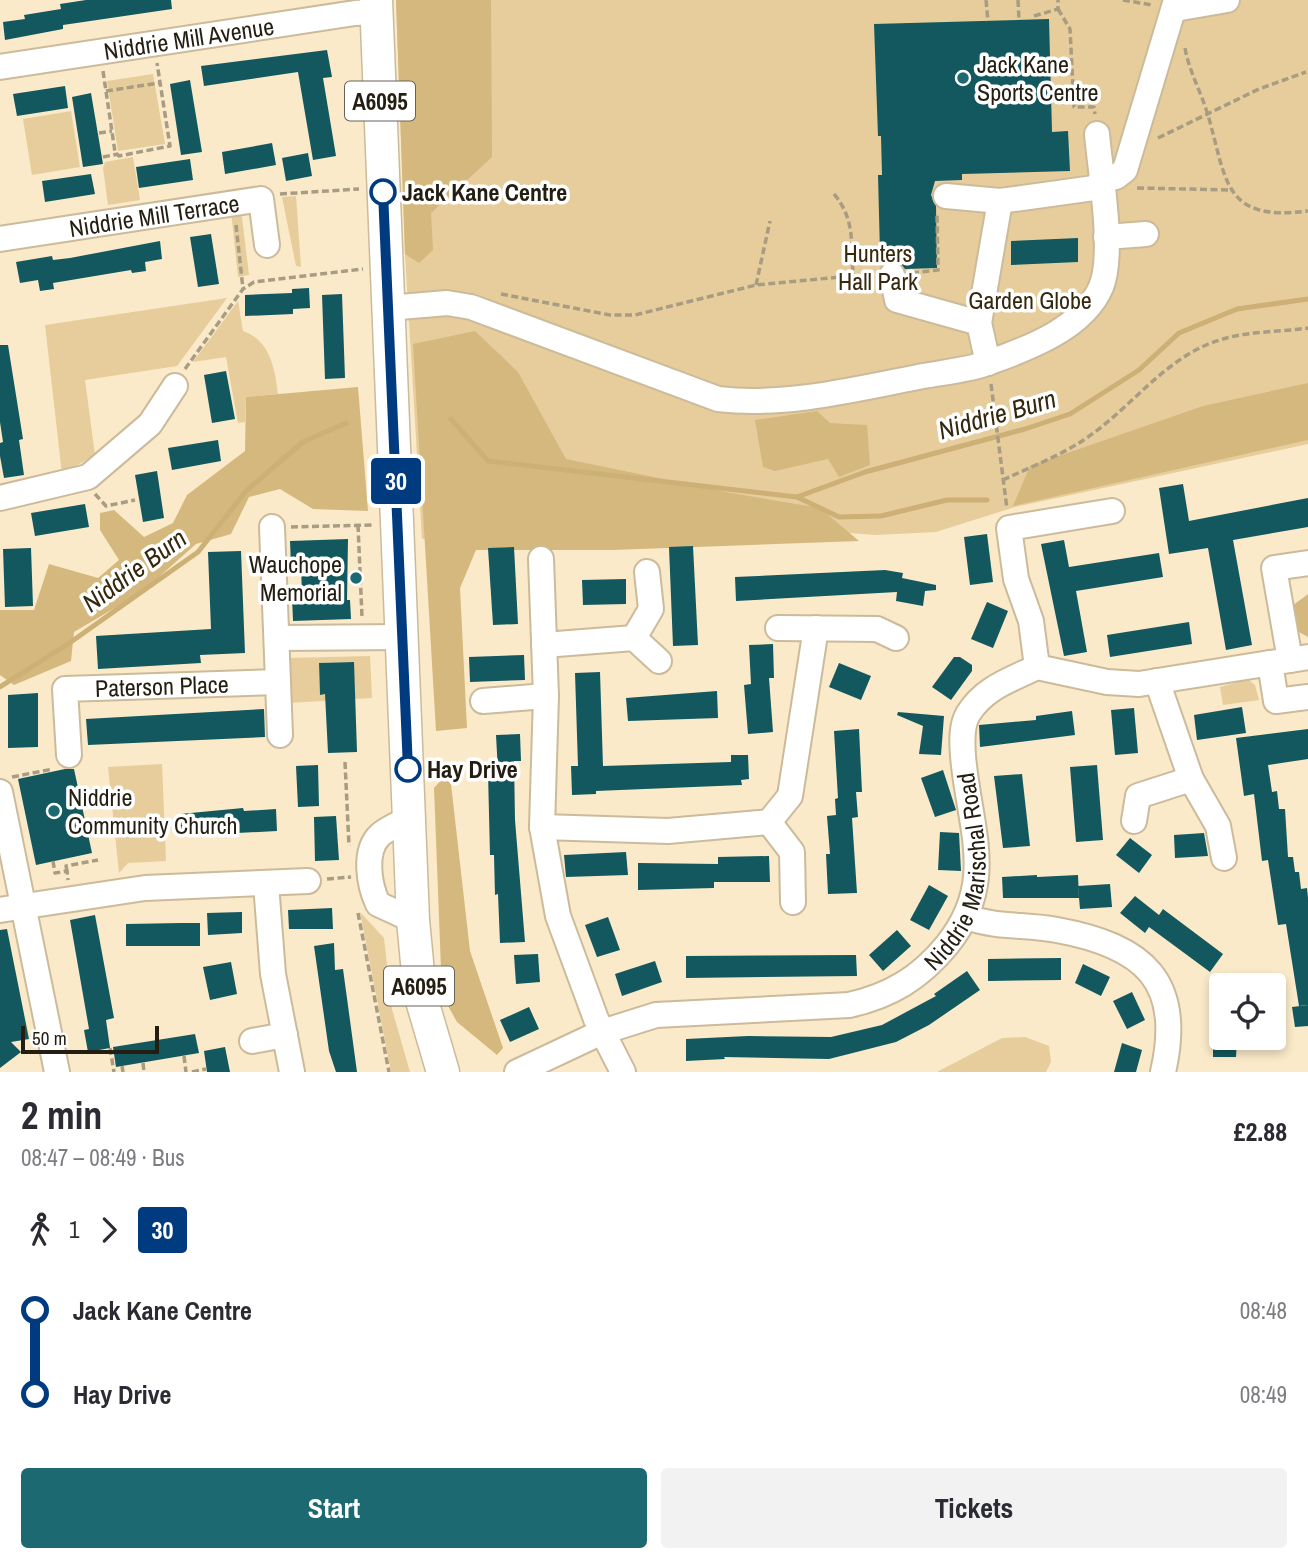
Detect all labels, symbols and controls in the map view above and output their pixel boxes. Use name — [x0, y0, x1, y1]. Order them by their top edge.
street label: Niddrie Mill Avenue — [102, 10, 276, 67]
place label: Jack Kane Sports Centre — [977, 48, 1098, 108]
marker: Jack Kane Sports Centre — [955, 70, 971, 86]
road number: A6095 — [345, 82, 415, 120]
place label: Jack Kane Centre — [402, 176, 567, 208]
marker: Jack Kane Centre — [370, 179, 396, 205]
street label: Niddrie Mill Terrace — [67, 187, 241, 244]
park label: Hunters Hall Park — [838, 237, 918, 297]
park label: Garden Globe — [968, 284, 1092, 316]
water label: Niddrie Burn — [934, 381, 1060, 447]
line badge: 30 — [364, 458, 428, 504]
text: 30 — [385, 465, 407, 497]
water label: Niddrie Burn — [75, 520, 193, 620]
place label: Wauchope Memorial — [249, 548, 342, 608]
marker: Wauchope Memorial — [348, 570, 364, 586]
street label: Paterson Place — [95, 668, 229, 704]
place label: Hay Drive — [427, 753, 518, 785]
marker: Hay Drive — [395, 756, 421, 782]
street label: Niddrie Marischal Road — [917, 771, 993, 977]
place label: Niddrie Community Church — [68, 781, 238, 841]
marker: Niddrie Community Church — [46, 803, 62, 819]
road number: A6095 — [384, 967, 454, 1006]
map controls — [1209, 973, 1286, 1050]
button: locate — [1209, 973, 1286, 1050]
scale bar — [21, 1023, 159, 1055]
text: 50 m — [32, 1025, 67, 1051]
text: 2 min — [21, 1090, 102, 1141]
text: £2.88 — [1234, 1114, 1287, 1149]
text: 08:47 – 08:49 · Bus — [21, 1142, 185, 1173]
icon: walk — [21, 1211, 59, 1249]
icon: forward — [90, 1211, 128, 1249]
text: 1 — [69, 1214, 80, 1245]
text: 30 — [152, 1214, 173, 1246]
text: Jack Kane Centre — [73, 1293, 252, 1328]
text: 08:48 — [1240, 1295, 1287, 1326]
text: Hay Drive — [73, 1377, 171, 1412]
text: 08:49 — [1240, 1379, 1287, 1410]
button: Start — [21, 1468, 647, 1548]
button: Tickets — [661, 1468, 1287, 1548]

